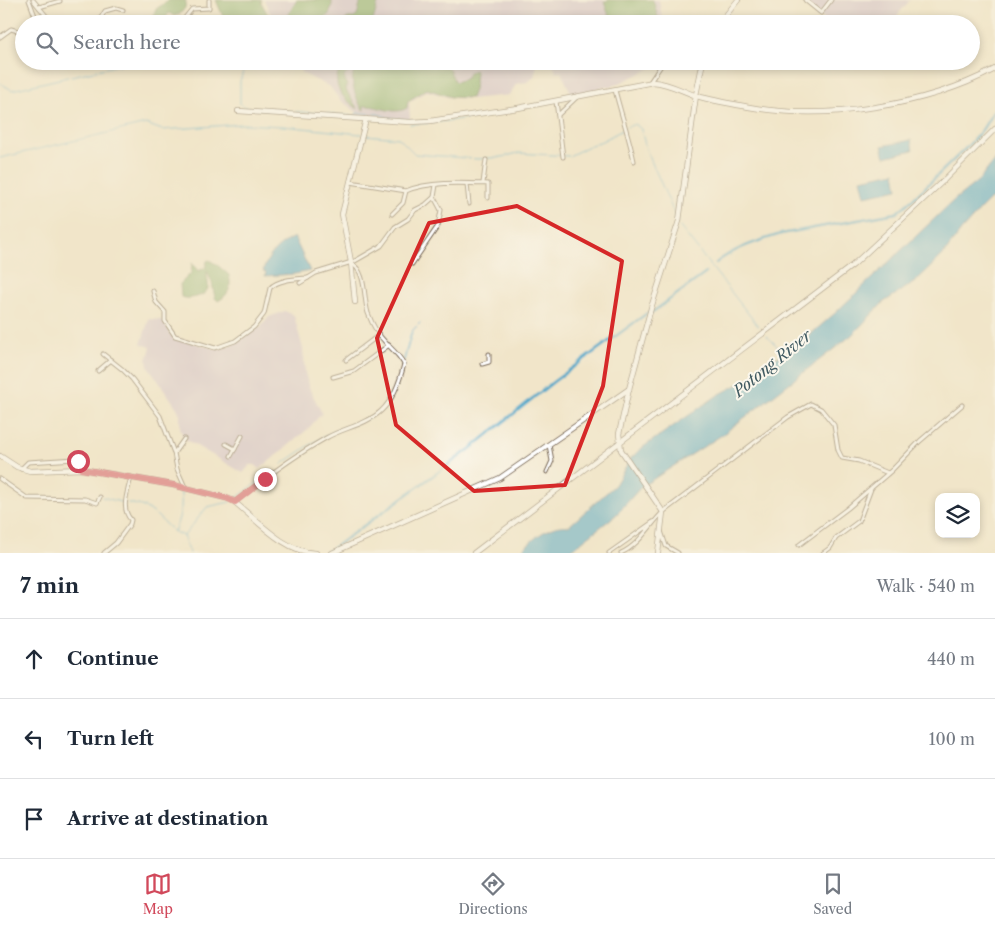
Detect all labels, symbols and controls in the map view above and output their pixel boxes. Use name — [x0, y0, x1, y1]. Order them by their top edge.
search box — [15, 15, 980, 70]
icon: search — [33, 29, 61, 57]
text: Search here — [73, 31, 181, 54]
water label: Potong River — [727, 324, 817, 402]
route start — [67, 450, 90, 473]
route end — [254, 468, 277, 491]
map controls — [935, 493, 980, 538]
button: layers — [935, 493, 980, 538]
text: 7 min — [20, 573, 79, 598]
text: Walk · 540 m — [877, 576, 975, 596]
icon: ahead — [20, 645, 48, 673]
text: Continue — [67, 647, 159, 670]
text: 440 m — [927, 649, 975, 669]
icon: left — [20, 725, 48, 753]
text: Turn left — [67, 727, 154, 750]
text: 100 m — [929, 729, 975, 749]
icon: arrive — [20, 805, 48, 833]
text: Arrive at destination — [67, 807, 268, 830]
tab: Map — [143, 870, 173, 918]
tab: Directions — [458, 870, 528, 918]
tab: Saved — [813, 870, 852, 918]

